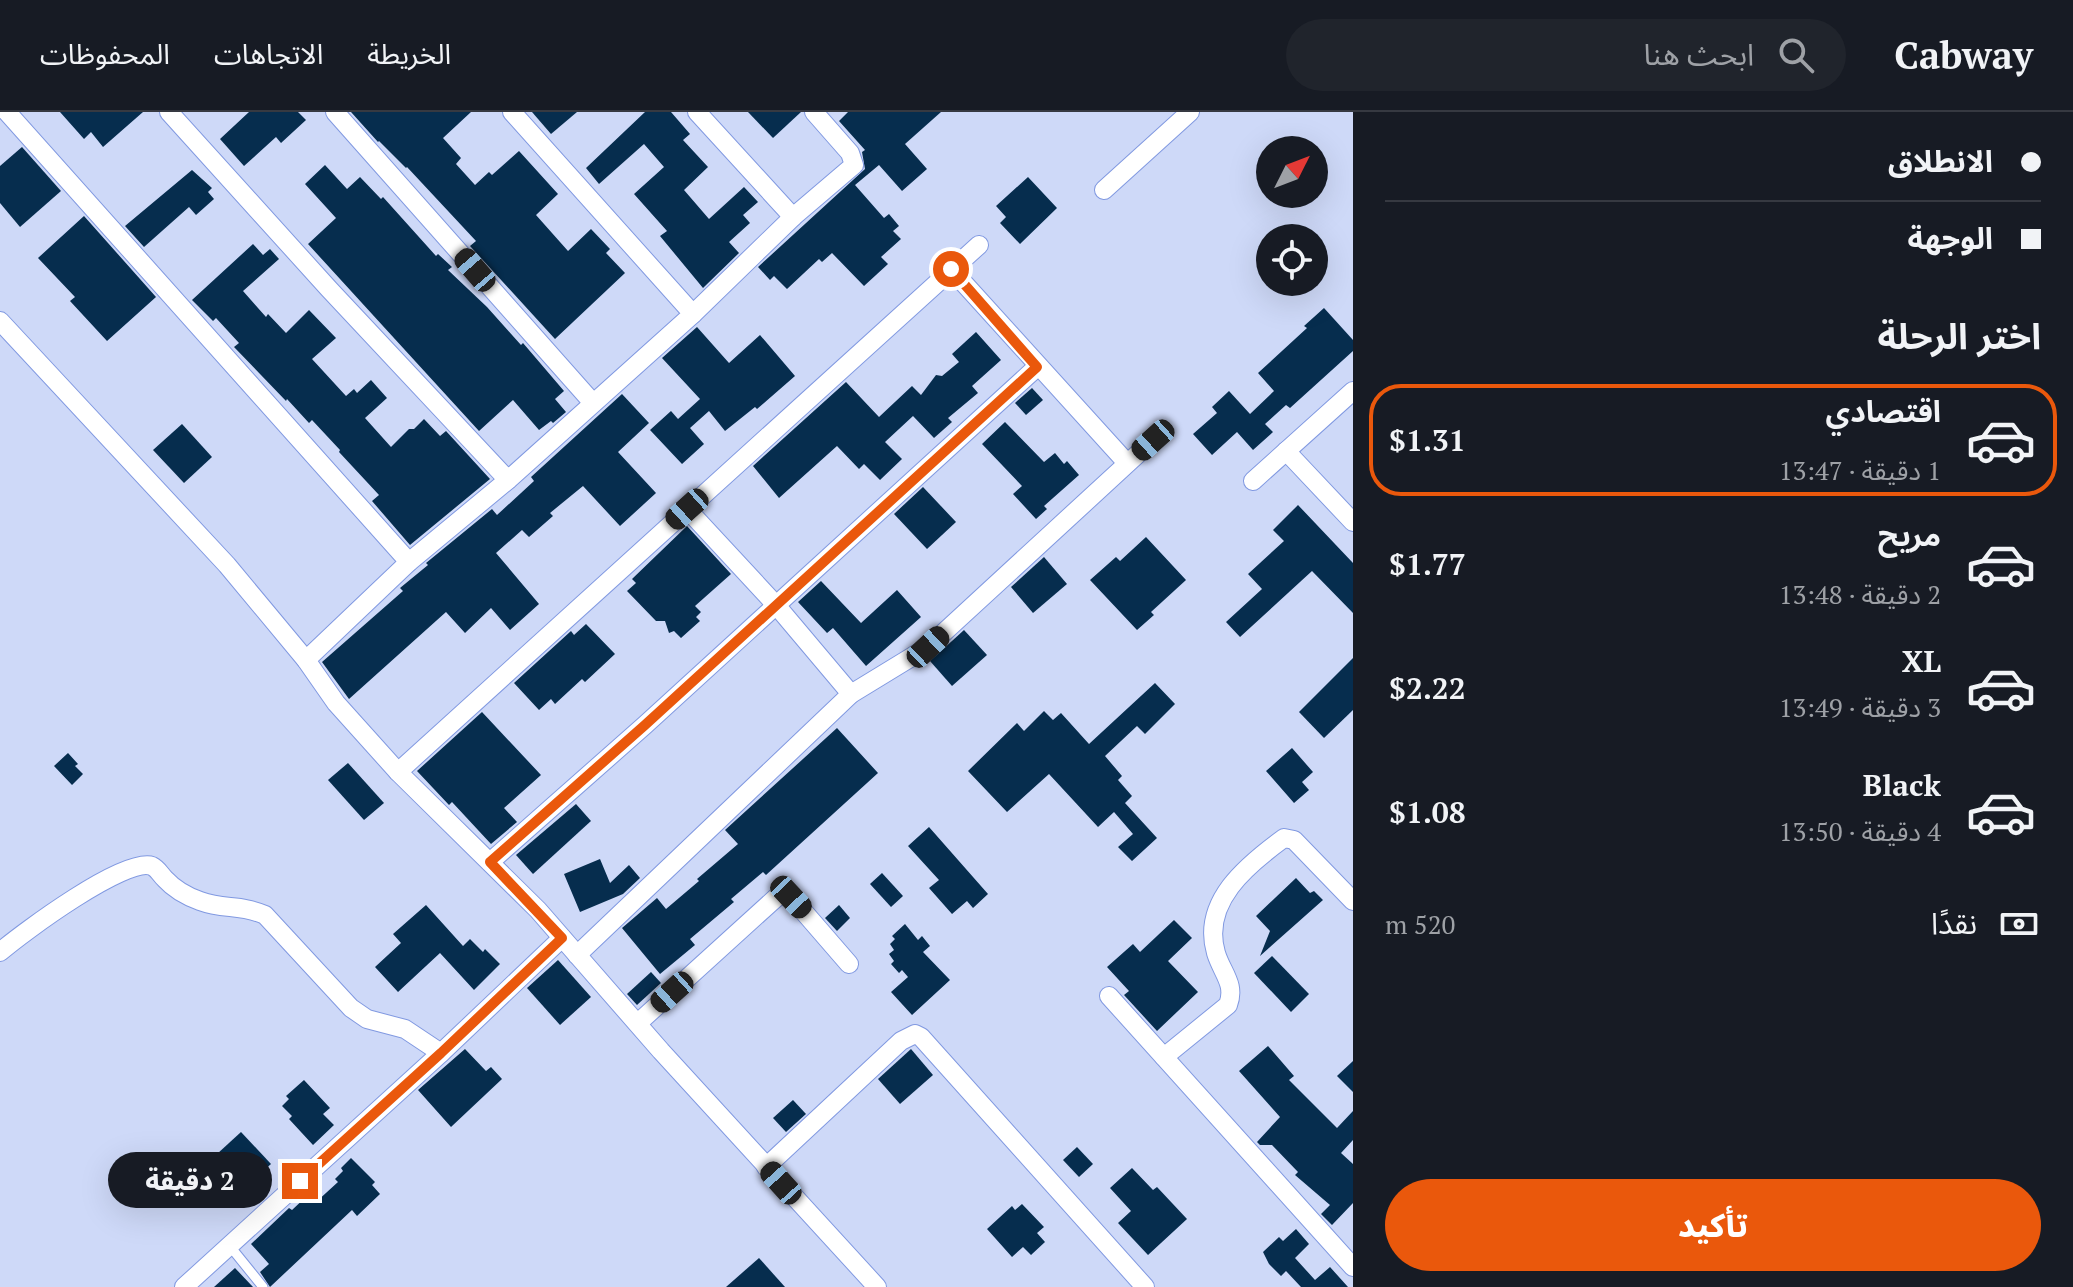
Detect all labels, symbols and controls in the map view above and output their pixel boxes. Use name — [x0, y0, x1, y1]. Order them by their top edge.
search box — [1286, 19, 1846, 91]
text: Cabway — [1894, 30, 2033, 80]
icon: search — [1774, 33, 1818, 77]
text: ابحث هنا — [1644, 34, 1754, 74]
text: المحفوظات — [40, 35, 170, 72]
text: الاتجاهات — [214, 35, 323, 72]
text: الخريطة — [367, 35, 451, 72]
north arrow — [1256, 136, 1328, 208]
map controls — [1256, 136, 1328, 296]
text: الانطلاق — [1888, 141, 1993, 181]
text: الوجهة — [1908, 218, 1993, 258]
button: locate — [1256, 224, 1328, 296]
car — [450, 244, 500, 296]
route start — [933, 251, 969, 287]
text: اختر الرحلة — [1878, 312, 2041, 359]
text: اقتصادي — [1826, 391, 1941, 431]
icon: car — [1965, 404, 2037, 476]
car — [1127, 415, 1179, 465]
text: $1.31 — [1389, 420, 1466, 460]
text: 1 دقيقة · 13:47 — [1779, 453, 1941, 487]
car — [661, 484, 713, 534]
text: مريح — [1878, 515, 1941, 555]
icon: car — [1965, 528, 2037, 600]
text: $1.77 — [1389, 544, 1466, 584]
text: 2 دقيقة · 13:48 — [1779, 577, 1941, 611]
car — [902, 622, 954, 672]
text: XL — [1902, 641, 1941, 681]
icon: car — [1965, 652, 2037, 724]
text: $2.22 — [1389, 668, 1466, 708]
text: 3 دقيقة · 13:49 — [1779, 690, 1941, 724]
text: Black — [1863, 765, 1941, 805]
icon: car — [1965, 776, 2037, 848]
text: $1.08 — [1389, 792, 1466, 832]
text: 4 دقيقة · 13:50 — [1779, 814, 1941, 848]
car — [766, 871, 816, 923]
icon: cash — [1997, 902, 2041, 946]
text: نقدًا — [1931, 903, 1977, 943]
text: 520 m — [1385, 907, 1455, 941]
car — [646, 967, 698, 1017]
callout: 2 دقيقة — [108, 1153, 272, 1209]
car — [756, 1157, 806, 1209]
text: 2 دقيقة — [145, 1163, 235, 1197]
route end — [282, 1163, 318, 1199]
button: تأكيد — [1385, 1179, 2041, 1271]

